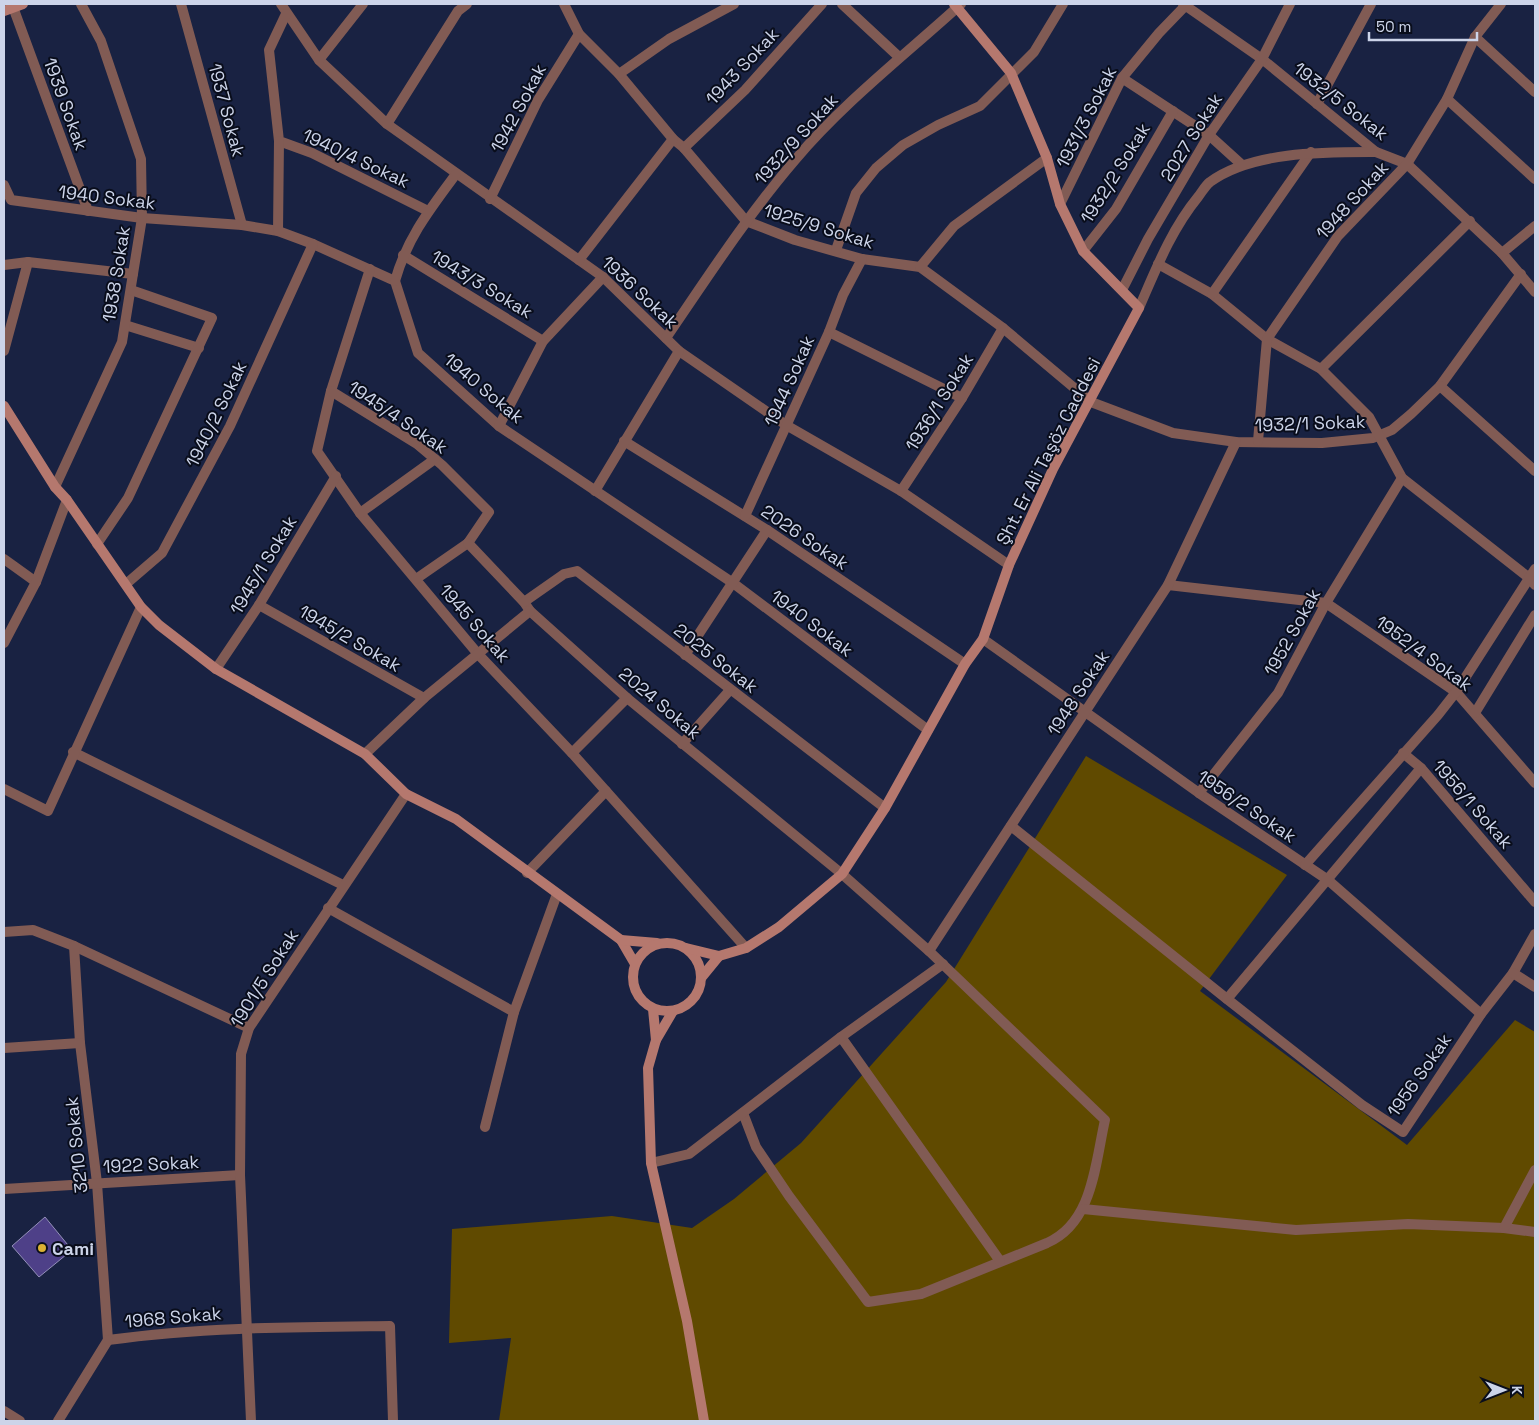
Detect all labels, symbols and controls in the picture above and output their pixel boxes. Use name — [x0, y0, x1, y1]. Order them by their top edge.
scale bar — [1369, 10, 1476, 42]
text: 50 m — [1376, 17, 1411, 36]
street label: 1943 Sokak — [701, 22, 784, 109]
street label: 1939 Sokak — [39, 55, 93, 154]
street label: 1932/5 Sokak — [1289, 57, 1393, 145]
street label: 1942 Sokak — [485, 60, 551, 156]
street label: 1937 Sokak — [203, 61, 251, 160]
street label: 1931/3 Sokak — [1051, 62, 1121, 171]
street label: 2027 Sokak — [1155, 88, 1227, 185]
street label: 1932/9 Sokak — [749, 89, 843, 189]
street label: 1932/2 Sokak — [1075, 118, 1155, 227]
street label: 1940/4 Sokak — [299, 123, 413, 193]
street label: 1948 Sokak — [1311, 156, 1393, 244]
street label: 1940 Sokak — [57, 180, 157, 214]
street label: 1925/9 Sokak — [761, 198, 877, 254]
street label: 1938 Sokak — [97, 224, 135, 324]
street label: 1943/3 Sokak — [427, 245, 537, 323]
street label: 1936 Sokak — [597, 251, 683, 334]
street label: 1944 Sokak — [759, 332, 819, 430]
street label: 1940 Sokak — [439, 348, 529, 428]
street label: 1936/1 Sokak — [900, 349, 978, 455]
street label: Şht. Er Ali Taşöz Caddesi — [991, 353, 1105, 549]
street label: 1940/2 Sokak — [180, 357, 252, 471]
street label: 1945/4 Sokak — [344, 375, 452, 459]
street label: 1932/1 Sokak — [1254, 410, 1366, 436]
street label: 2026 Sokak — [757, 499, 853, 575]
street label: 1945/1 Sokak — [225, 511, 302, 619]
street label: 1945 Sokak — [435, 579, 516, 667]
street label: 1940 Sokak — [766, 584, 858, 662]
street label: 1952 Sokak — [1259, 584, 1326, 680]
street label: 1945/2 Sokak — [295, 599, 406, 677]
street label: 1952/4 Sokak — [1371, 610, 1477, 696]
street label: 2025 Sokak — [669, 618, 763, 698]
street label: 1948 Sokak — [1042, 646, 1114, 740]
street label: 2024 Sokak — [614, 662, 706, 744]
street label: 1956/1 Sokak — [1428, 755, 1518, 854]
street label: 1956/2 Sokak — [1193, 765, 1301, 848]
street label: 1901/5 Sokak — [225, 924, 303, 1031]
street label: 1956 Sokak — [1382, 1029, 1456, 1121]
street label: 3210 Sokak — [59, 1095, 93, 1194]
street label: 1922 Sokak — [102, 1150, 200, 1178]
place label: Cami — [52, 1237, 94, 1260]
marker: Cami — [36, 1242, 48, 1254]
street label: 1968 Sokak — [124, 1301, 223, 1333]
north arrow — [1479, 1365, 1529, 1415]
text: K — [1508, 1386, 1526, 1395]

